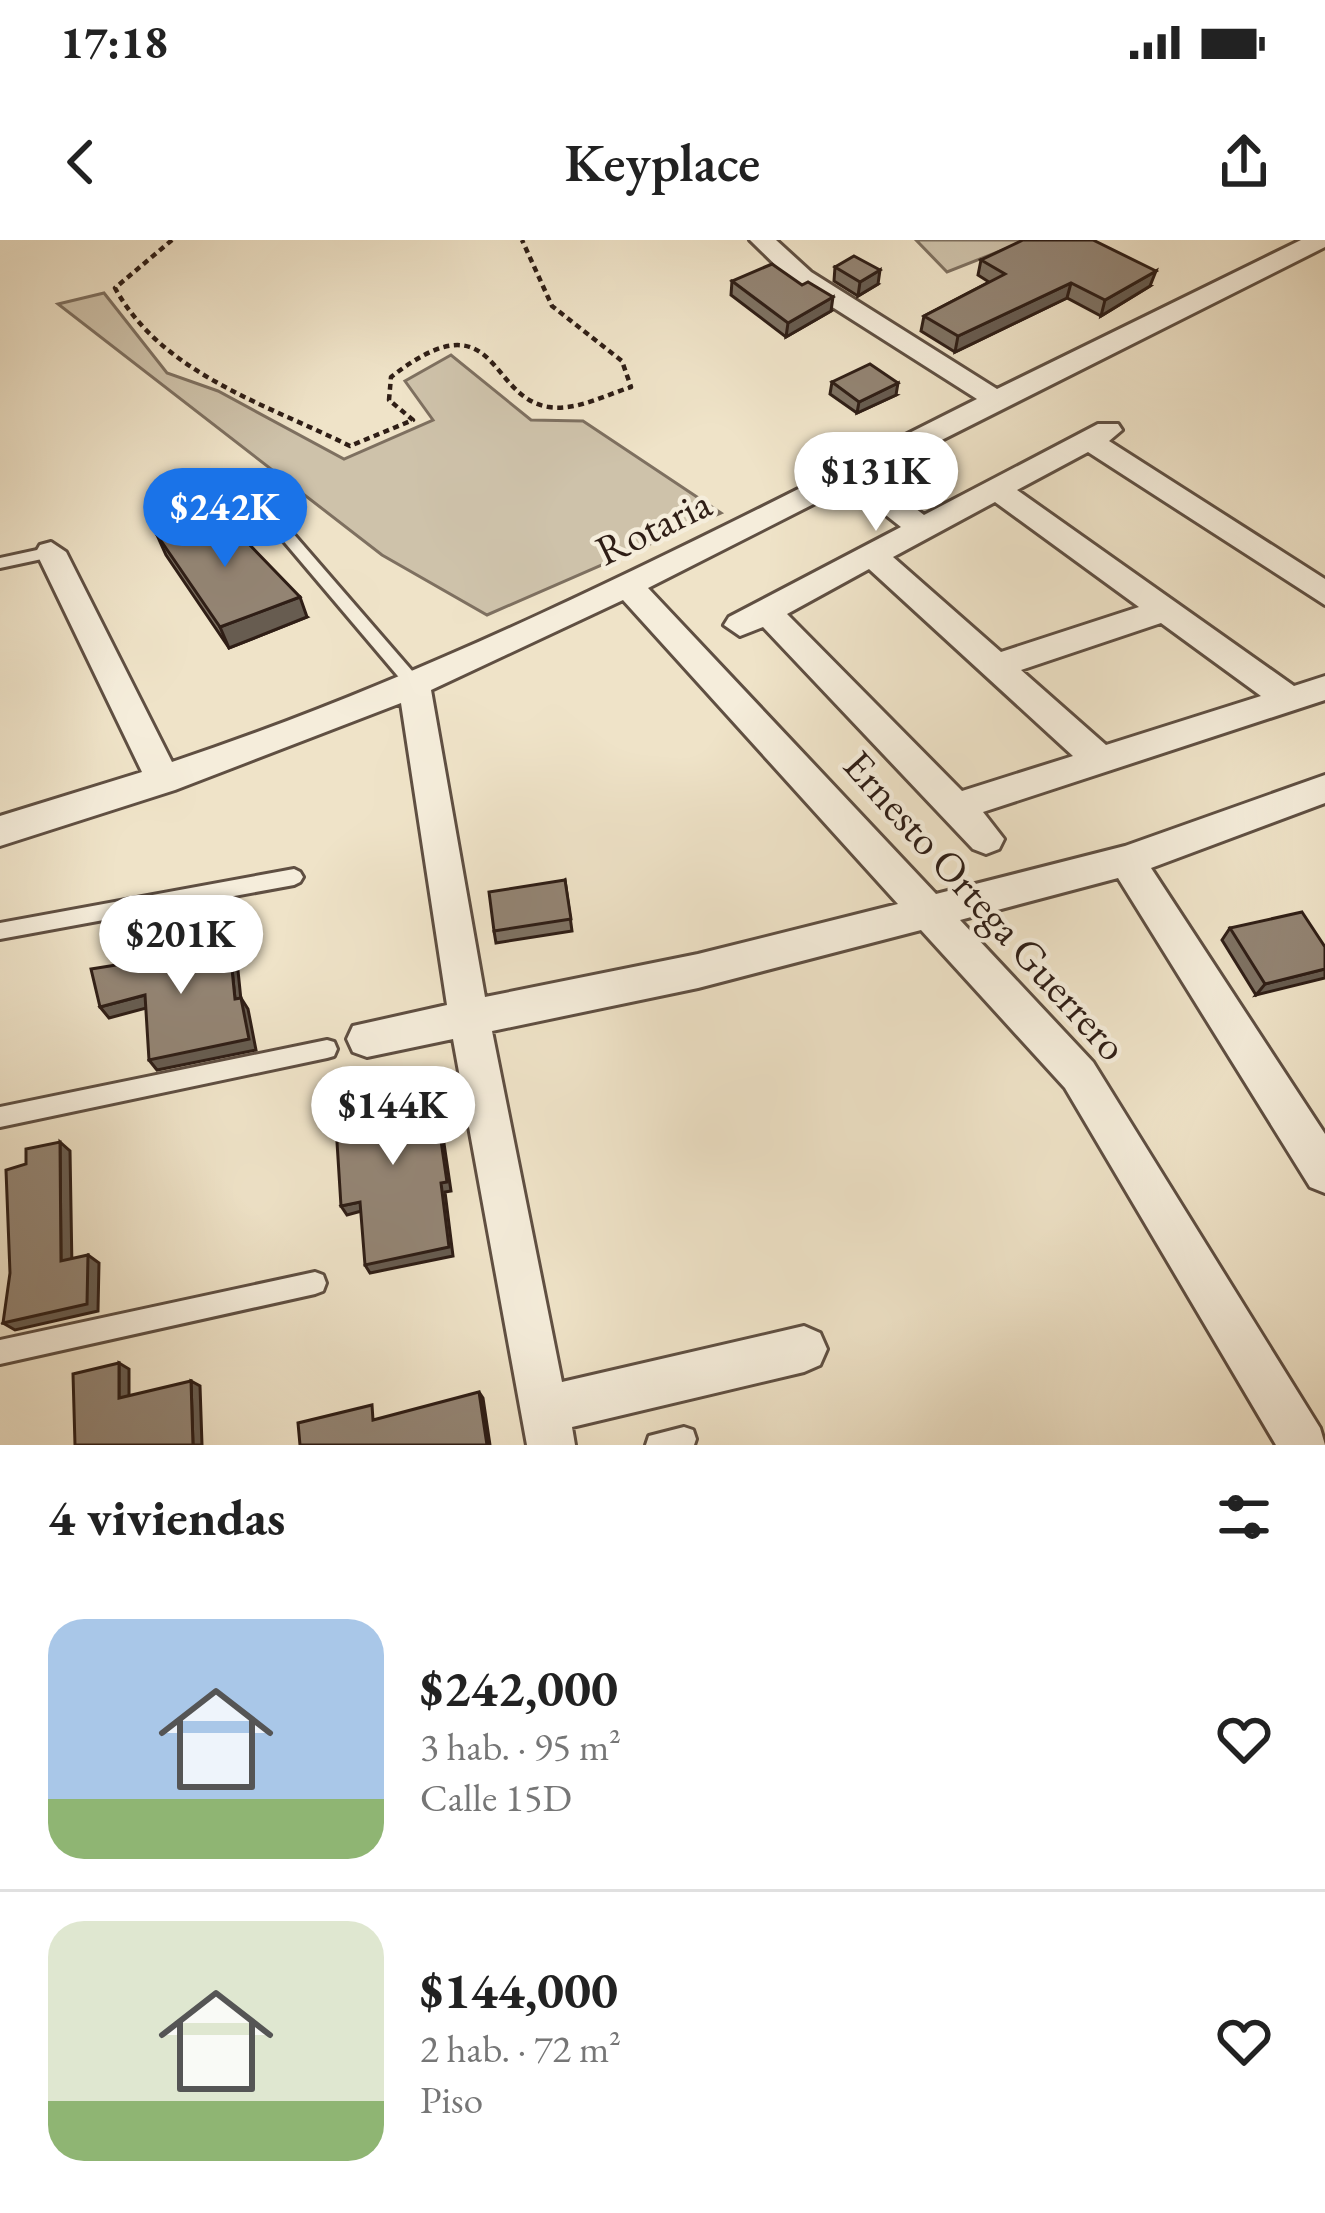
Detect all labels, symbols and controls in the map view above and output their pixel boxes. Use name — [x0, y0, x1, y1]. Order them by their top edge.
text: 17:18 — [60, 13, 168, 71]
text: Keyplace — [565, 127, 760, 197]
icon: back — [48, 129, 114, 195]
icon: share — [1211, 129, 1277, 195]
pin: $131K — [792, 432, 960, 534]
text: $131K — [821, 445, 931, 496]
pin: $242K — [141, 468, 309, 570]
street label: Rotaria — [586, 475, 720, 578]
text: $242K — [170, 481, 280, 532]
street label: Ernesto Ortega Guerrero — [831, 738, 1140, 1072]
pin: $201K — [97, 895, 265, 997]
text: $201K — [126, 908, 236, 959]
pin: $144K — [309, 1066, 477, 1168]
text: $144K — [338, 1079, 448, 1130]
text: 4 viviendas — [48, 1484, 285, 1550]
icon: filters — [1211, 1484, 1277, 1550]
text: $242,000 — [420, 1655, 618, 1721]
icon: home — [144, 1667, 288, 1811]
icon: heart — [1211, 1706, 1277, 1772]
text: 3 hab. · 95 m² — [420, 1721, 621, 1772]
text: Calle 15D — [420, 1772, 572, 1823]
text: $144,000 — [420, 1957, 618, 2023]
icon: home — [144, 1969, 288, 2113]
icon: heart — [1211, 2008, 1277, 2074]
text: 2 hab. · 72 m² — [420, 2023, 621, 2074]
text: Piso — [420, 2074, 483, 2125]

